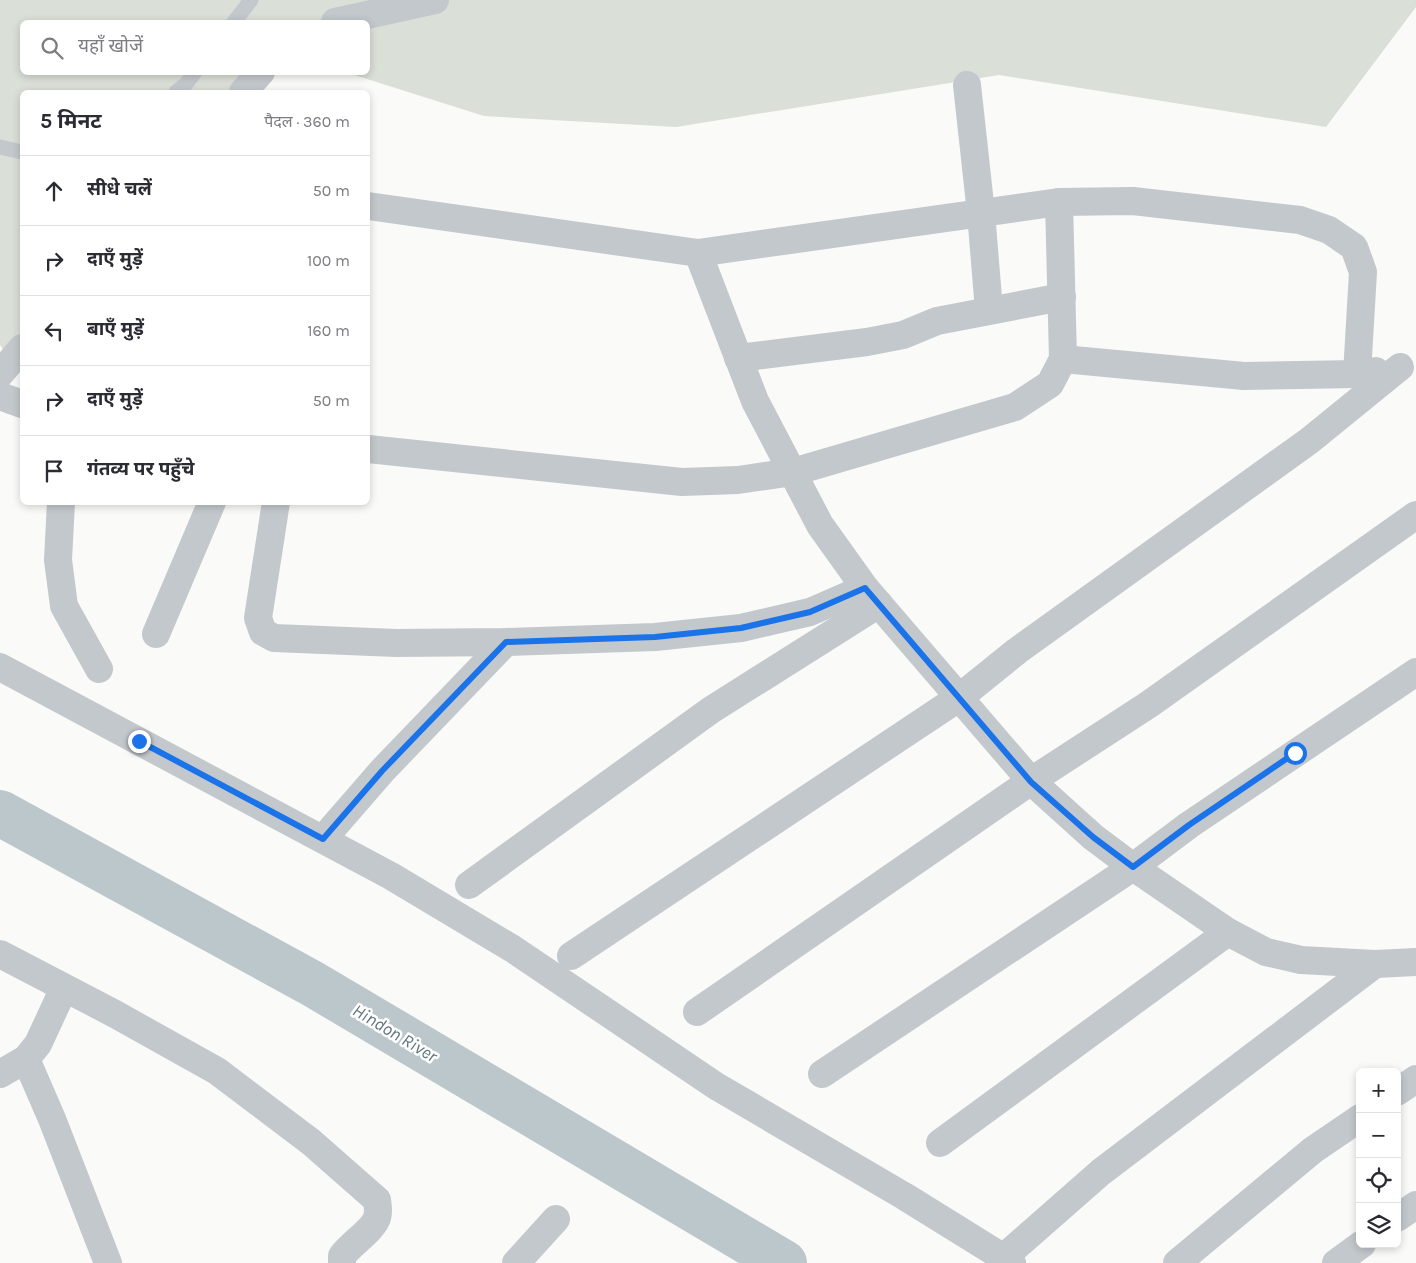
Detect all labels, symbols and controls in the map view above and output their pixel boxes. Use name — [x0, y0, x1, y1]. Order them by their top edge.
search box — [20, 20, 370, 75]
icon: search — [38, 34, 66, 62]
text: यहाँ खोजें — [78, 35, 143, 57]
text: 5 मिनट — [40, 109, 102, 133]
text: पैदल · 360 m — [264, 112, 350, 131]
icon: ahead — [40, 177, 68, 205]
text: सीधे चलें — [87, 178, 152, 200]
text: 50 m — [313, 181, 350, 200]
icon: right — [40, 247, 68, 275]
text: दाएँ मुड़ें — [87, 248, 143, 270]
text: 100 m — [307, 251, 350, 270]
icon: left — [40, 317, 68, 345]
text: बाएँ मुड़ें — [87, 318, 144, 340]
text: 160 m — [307, 321, 350, 340]
icon: right — [40, 387, 68, 415]
text: दाएँ मुड़ें — [87, 388, 143, 410]
text: 50 m — [313, 391, 350, 410]
icon: arrive — [40, 457, 68, 485]
text: गंतव्य पर पहुँचे — [87, 458, 194, 480]
route end — [128, 730, 151, 753]
route start — [1284, 742, 1307, 765]
water label: Hindon River — [349, 999, 442, 1067]
map controls — [1356, 1068, 1401, 1248]
button: + — [1356, 1068, 1401, 1113]
button: − — [1356, 1113, 1401, 1158]
button: locate — [1356, 1158, 1401, 1203]
button: layers — [1356, 1203, 1401, 1248]

